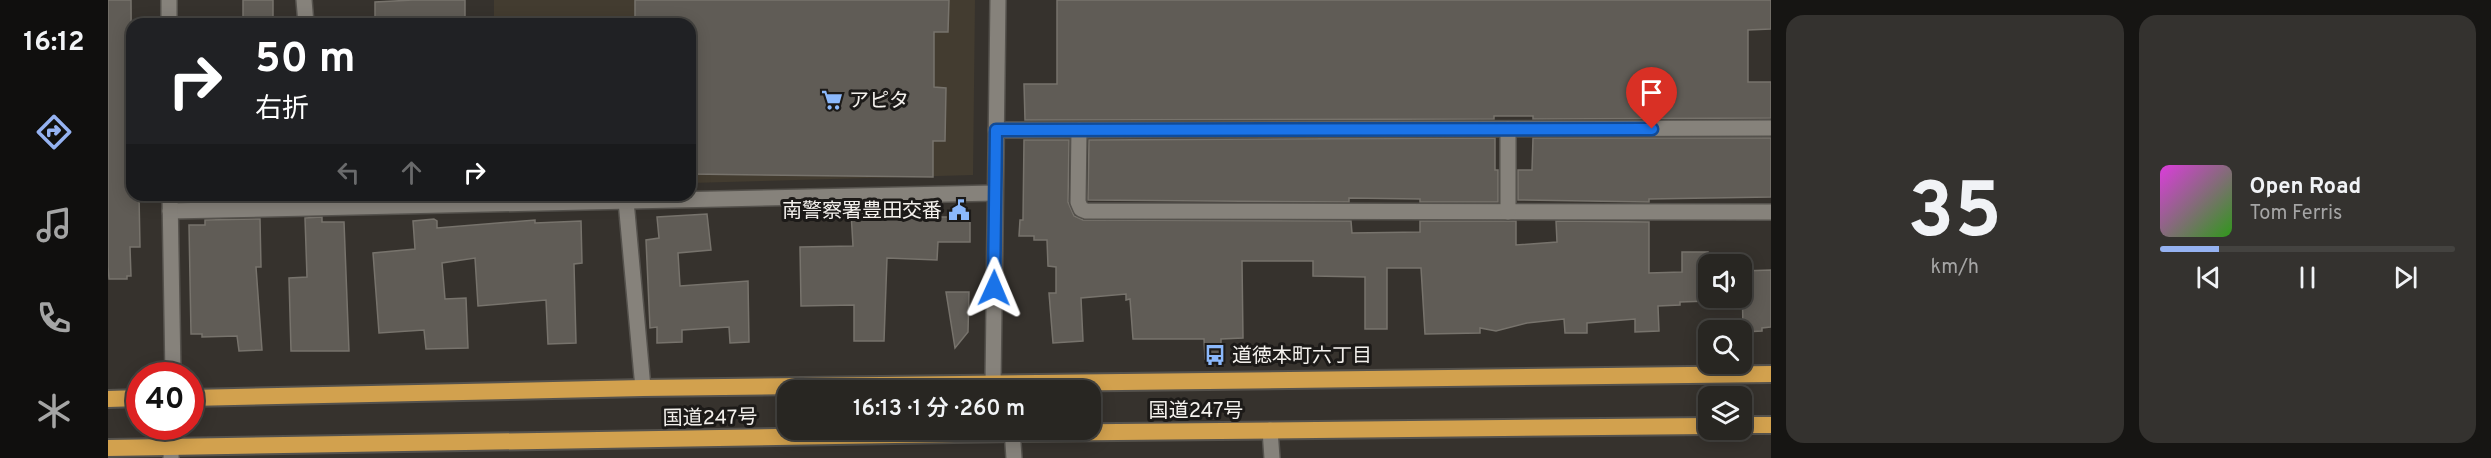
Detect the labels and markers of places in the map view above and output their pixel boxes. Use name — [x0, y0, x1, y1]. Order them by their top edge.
pin — [1626, 67, 1677, 129]
supermarket icon: アピタ — [820, 88, 844, 112]
place label: アピタ — [849, 89, 909, 115]
public building icon: 南警察署豊田交番 — [947, 198, 971, 222]
place label: 南警察署豊田交番 — [782, 199, 942, 225]
bus stop icon: 道徳本町六丁目 — [1203, 343, 1227, 367]
place label: 道徳本町六丁目 — [1232, 344, 1372, 370]

